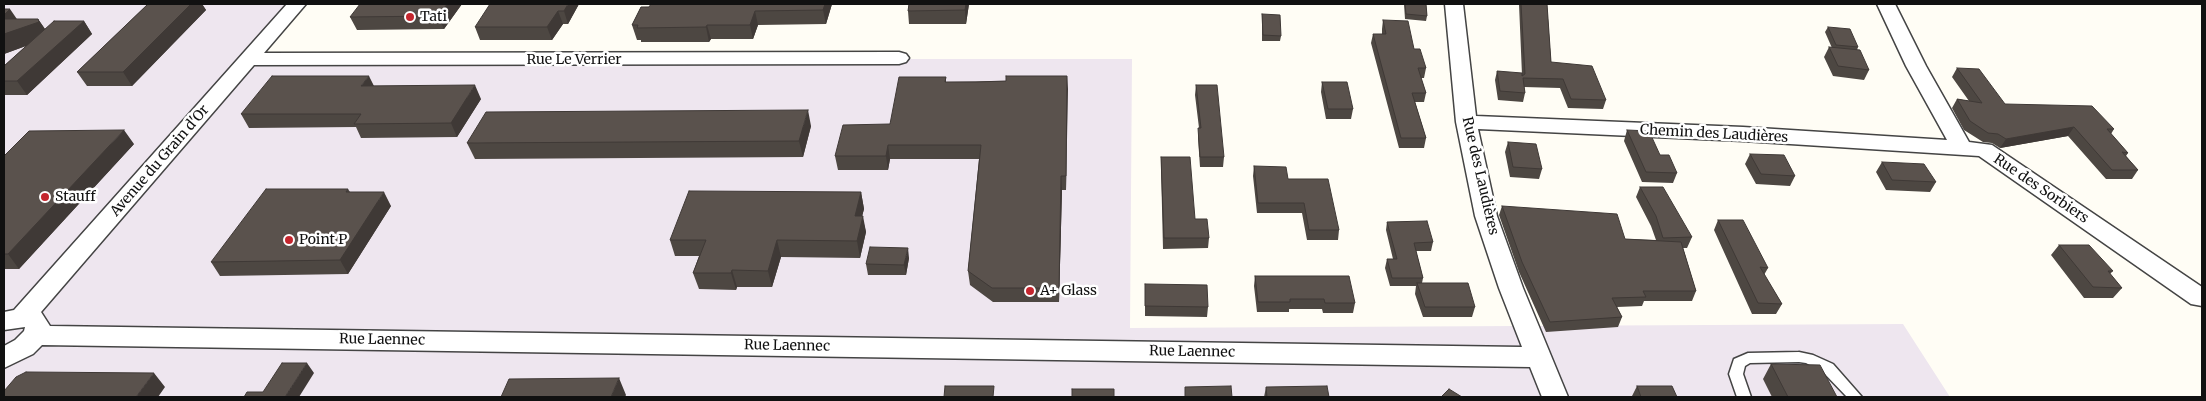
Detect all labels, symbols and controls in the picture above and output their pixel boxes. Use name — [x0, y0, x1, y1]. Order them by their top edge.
place label: Tati — [420, 9, 447, 25]
marker: Tati — [404, 11, 416, 23]
street label: Rue Le Verrier — [527, 52, 621, 68]
street label: Avenue du Grain d'Or — [107, 102, 213, 220]
street label: Rue des Laudières — [1458, 115, 1502, 237]
street label: Chemin des Laudières — [1639, 122, 1789, 146]
street label: Rue des Sorbiers — [1990, 151, 2092, 227]
place label: Stauff — [55, 189, 96, 205]
marker: Stauff — [39, 191, 51, 203]
place label: Point P — [299, 232, 347, 248]
marker: Point P — [283, 234, 295, 246]
place label: A+ Glass — [1040, 283, 1097, 299]
marker: A+ Glass — [1024, 285, 1036, 297]
street label: Rue Laennec — [339, 331, 425, 349]
street label: Rue Laennec — [744, 337, 830, 355]
street label: Rue Laennec — [1149, 343, 1235, 361]

